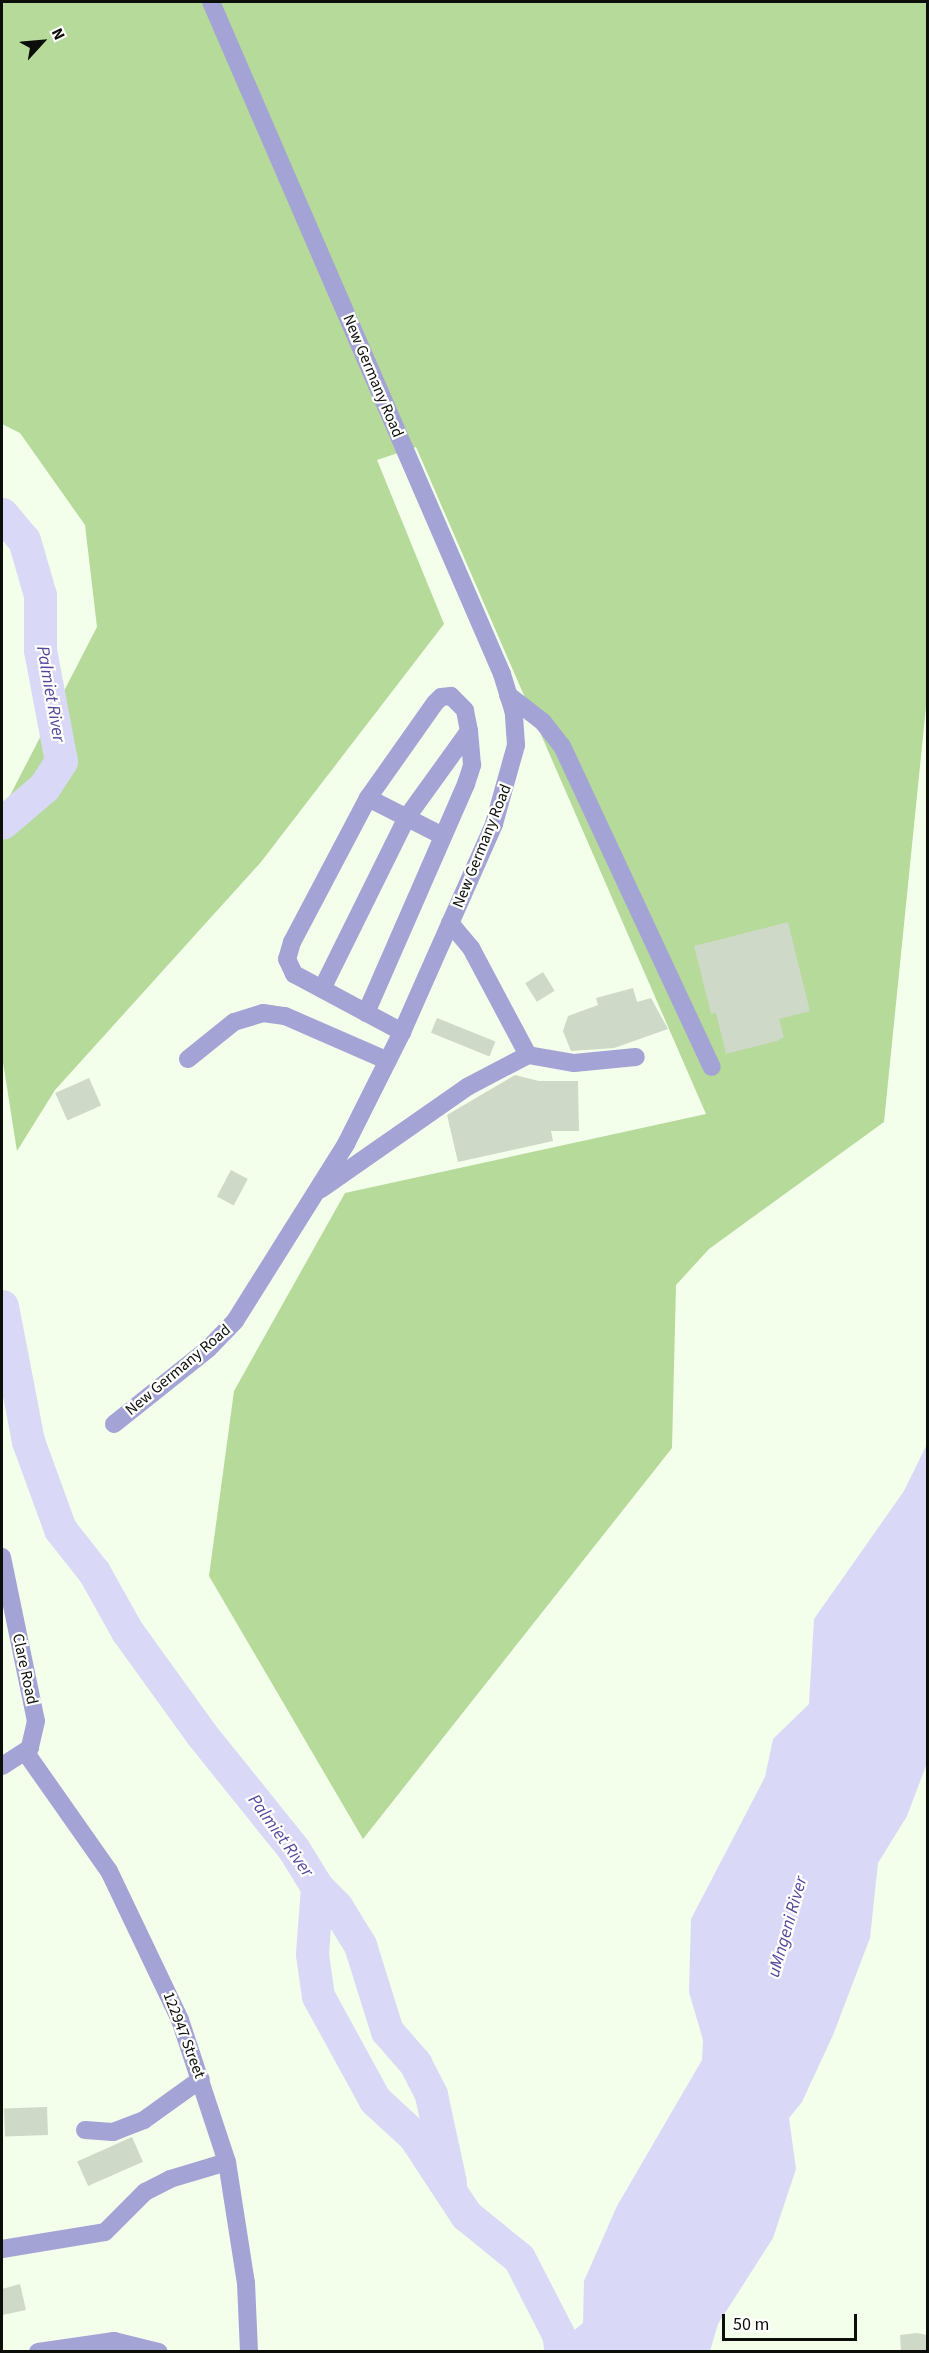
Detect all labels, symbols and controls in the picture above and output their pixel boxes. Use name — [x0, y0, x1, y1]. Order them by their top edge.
north arrow — [12, 12, 72, 72]
text: N — [46, 24, 70, 44]
street label: New Germany Road — [338, 312, 408, 440]
water label: Palmiet River — [31, 644, 69, 744]
street label: New Germany Road — [448, 781, 516, 911]
street label: New Germany Road — [121, 1320, 235, 1420]
street label: Clare Road — [8, 1632, 42, 1706]
water label: Palmiet River — [243, 1790, 317, 1882]
water label: uMngeni River — [763, 1874, 813, 1980]
street label: 122947 Street — [159, 1989, 209, 2081]
scale bar — [725, 2302, 860, 2340]
text: 50 m — [733, 2312, 769, 2337]

